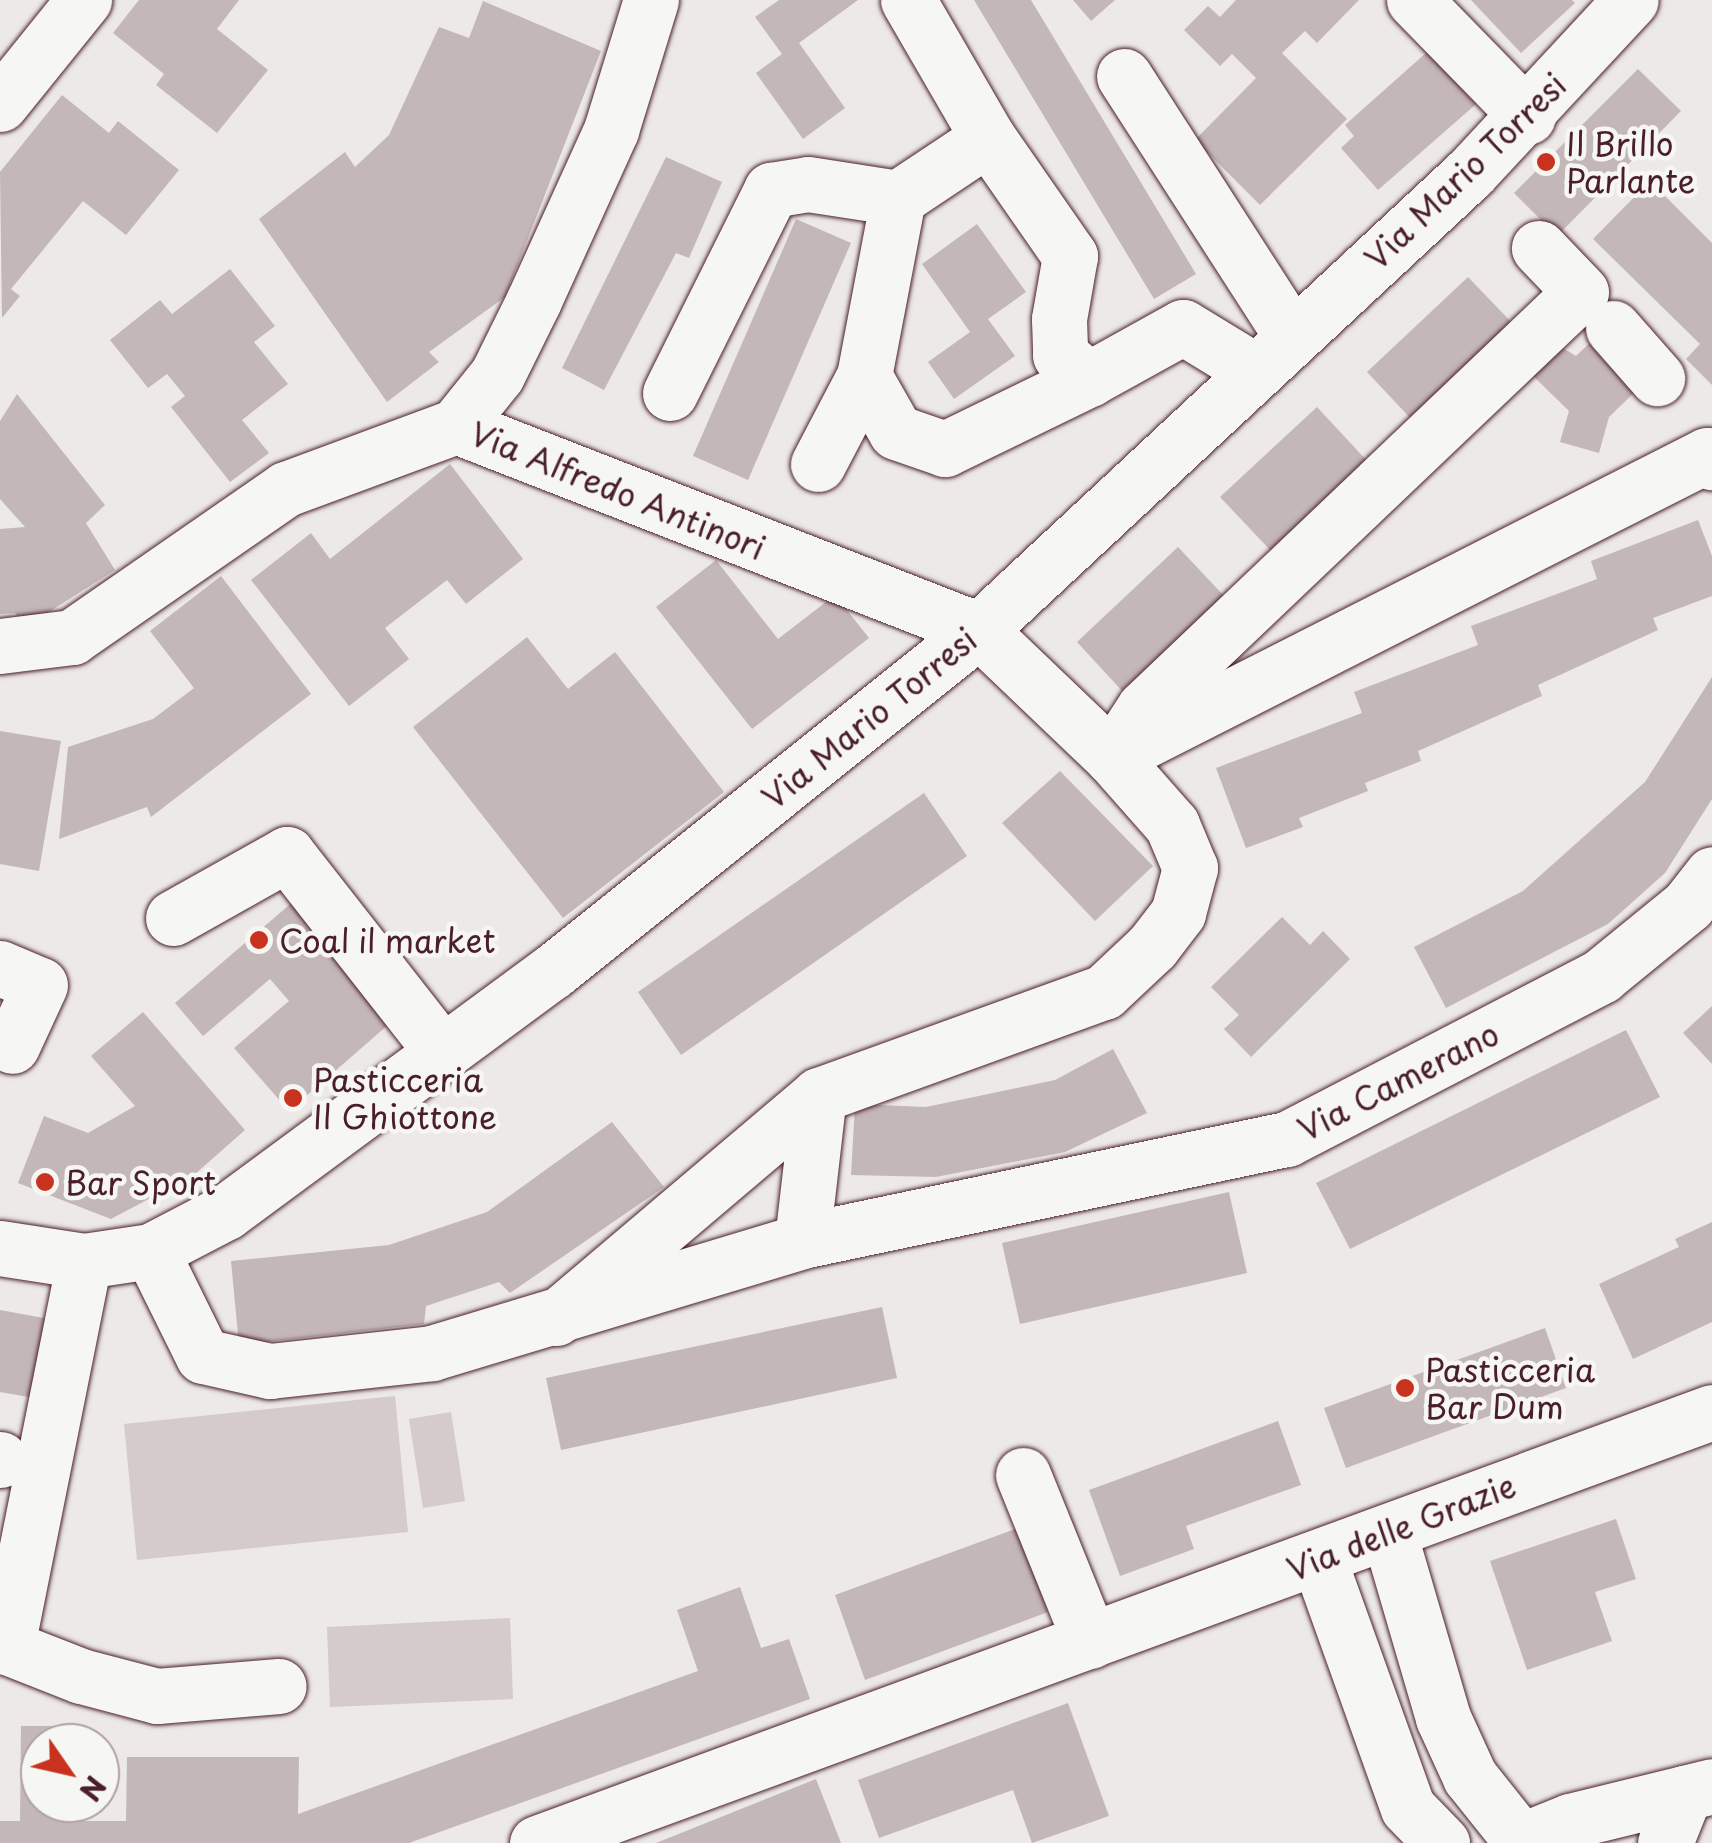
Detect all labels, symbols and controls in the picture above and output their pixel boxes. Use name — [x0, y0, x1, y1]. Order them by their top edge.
street label: Via Mario Torresi — [1356, 65, 1574, 277]
place label: Il Brillo Parlante — [1566, 125, 1695, 200]
marker: Il Brillo Parlante — [1535, 151, 1557, 173]
street label: Via Alfredo Antinori — [465, 413, 771, 567]
street label: Via Mario Torresi — [754, 619, 984, 817]
place label: Coal il market — [279, 921, 500, 959]
marker: Coal il market — [248, 929, 270, 951]
street label: Via Camerano — [1291, 1014, 1505, 1148]
place label: Pasticceria Il Ghiottone — [313, 1061, 498, 1136]
marker: Pasticceria Il Ghiottone — [282, 1087, 304, 1109]
place label: Bar Sport — [65, 1163, 214, 1201]
marker: Bar Sport — [34, 1171, 56, 1193]
place label: Pasticceria Bar Dum — [1425, 1351, 1595, 1426]
marker: Pasticceria Bar Dum — [1394, 1377, 1416, 1399]
street label: Via delle Grazie — [1281, 1466, 1521, 1588]
north arrow — [20, 1723, 120, 1823]
text: N — [70, 1768, 118, 1810]

